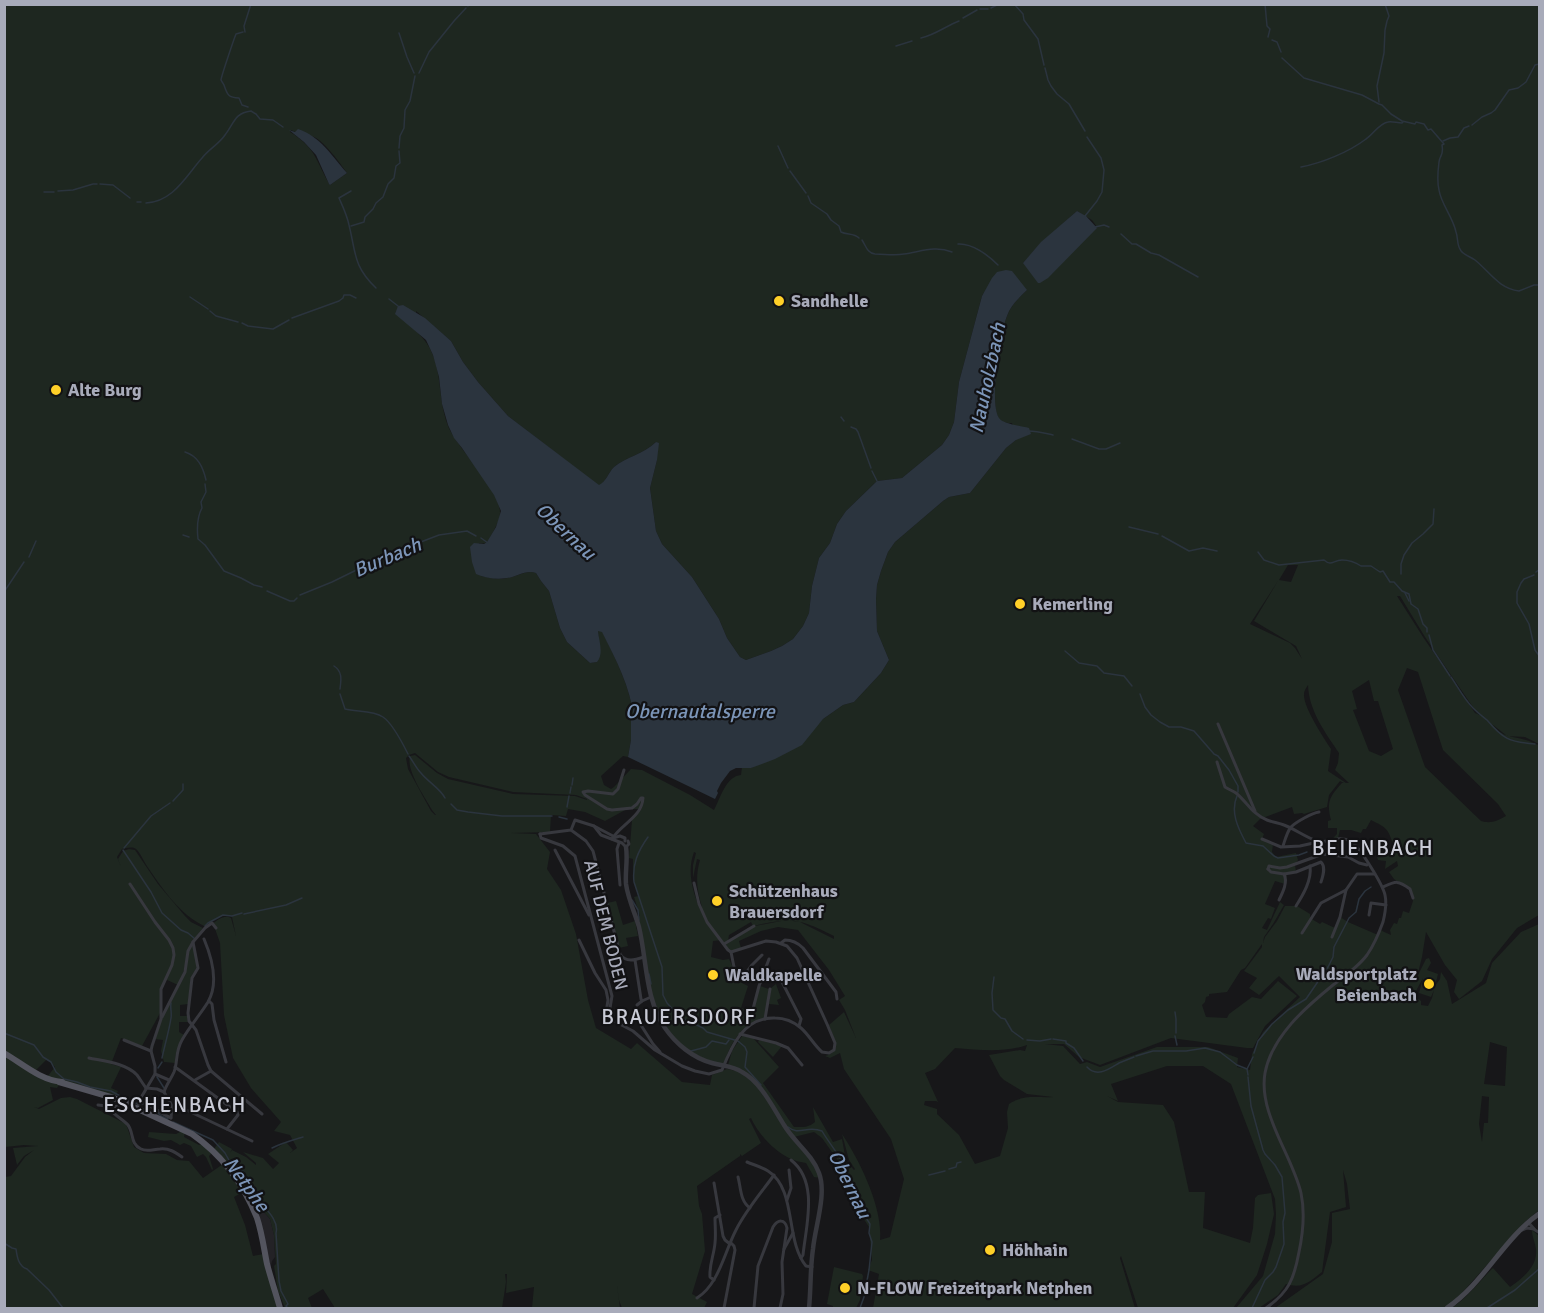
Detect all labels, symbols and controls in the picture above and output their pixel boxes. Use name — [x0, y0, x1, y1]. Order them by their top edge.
place label: Sandhelle — [791, 290, 868, 312]
marker: Sandhelle — [772, 294, 786, 308]
water label: Nauholzbach — [964, 320, 1012, 436]
place label: Alte Burg — [68, 379, 142, 401]
marker: Alte Burg — [49, 383, 63, 397]
water label: Obernau — [530, 497, 602, 566]
water label: Burbach — [349, 532, 426, 583]
place label: Kemerling — [1032, 593, 1113, 615]
marker: Kemerling — [1013, 597, 1027, 611]
water label: Obernautalsperre — [625, 699, 776, 724]
district label: BEIENBACH — [1312, 835, 1434, 861]
street label: AUF DEM BODEN — [579, 858, 633, 992]
place label: Schützenhaus Brauersdorf — [729, 880, 838, 923]
marker: Schützenhaus Brauersdorf — [710, 894, 724, 908]
place label: Waldsportplatz Beienbach — [1296, 963, 1417, 1006]
place label: Waldkapelle — [725, 964, 822, 986]
marker: Waldkapelle — [706, 968, 720, 982]
marker: Waldsportplatz Beienbach — [1422, 977, 1436, 991]
district label: BRAUERSDORF — [601, 1004, 757, 1030]
district label: ESCHENBACH — [103, 1092, 247, 1118]
water label: Obernau — [822, 1146, 877, 1223]
water label: Netphe — [218, 1152, 276, 1218]
place label: Höhhain — [1002, 1239, 1068, 1261]
marker: Höhhain — [983, 1243, 997, 1257]
place label: N-FLOW Freizeitpark Netphen — [857, 1277, 1093, 1299]
marker: N-FLOW Freizeitpark Netphen — [838, 1281, 852, 1295]

